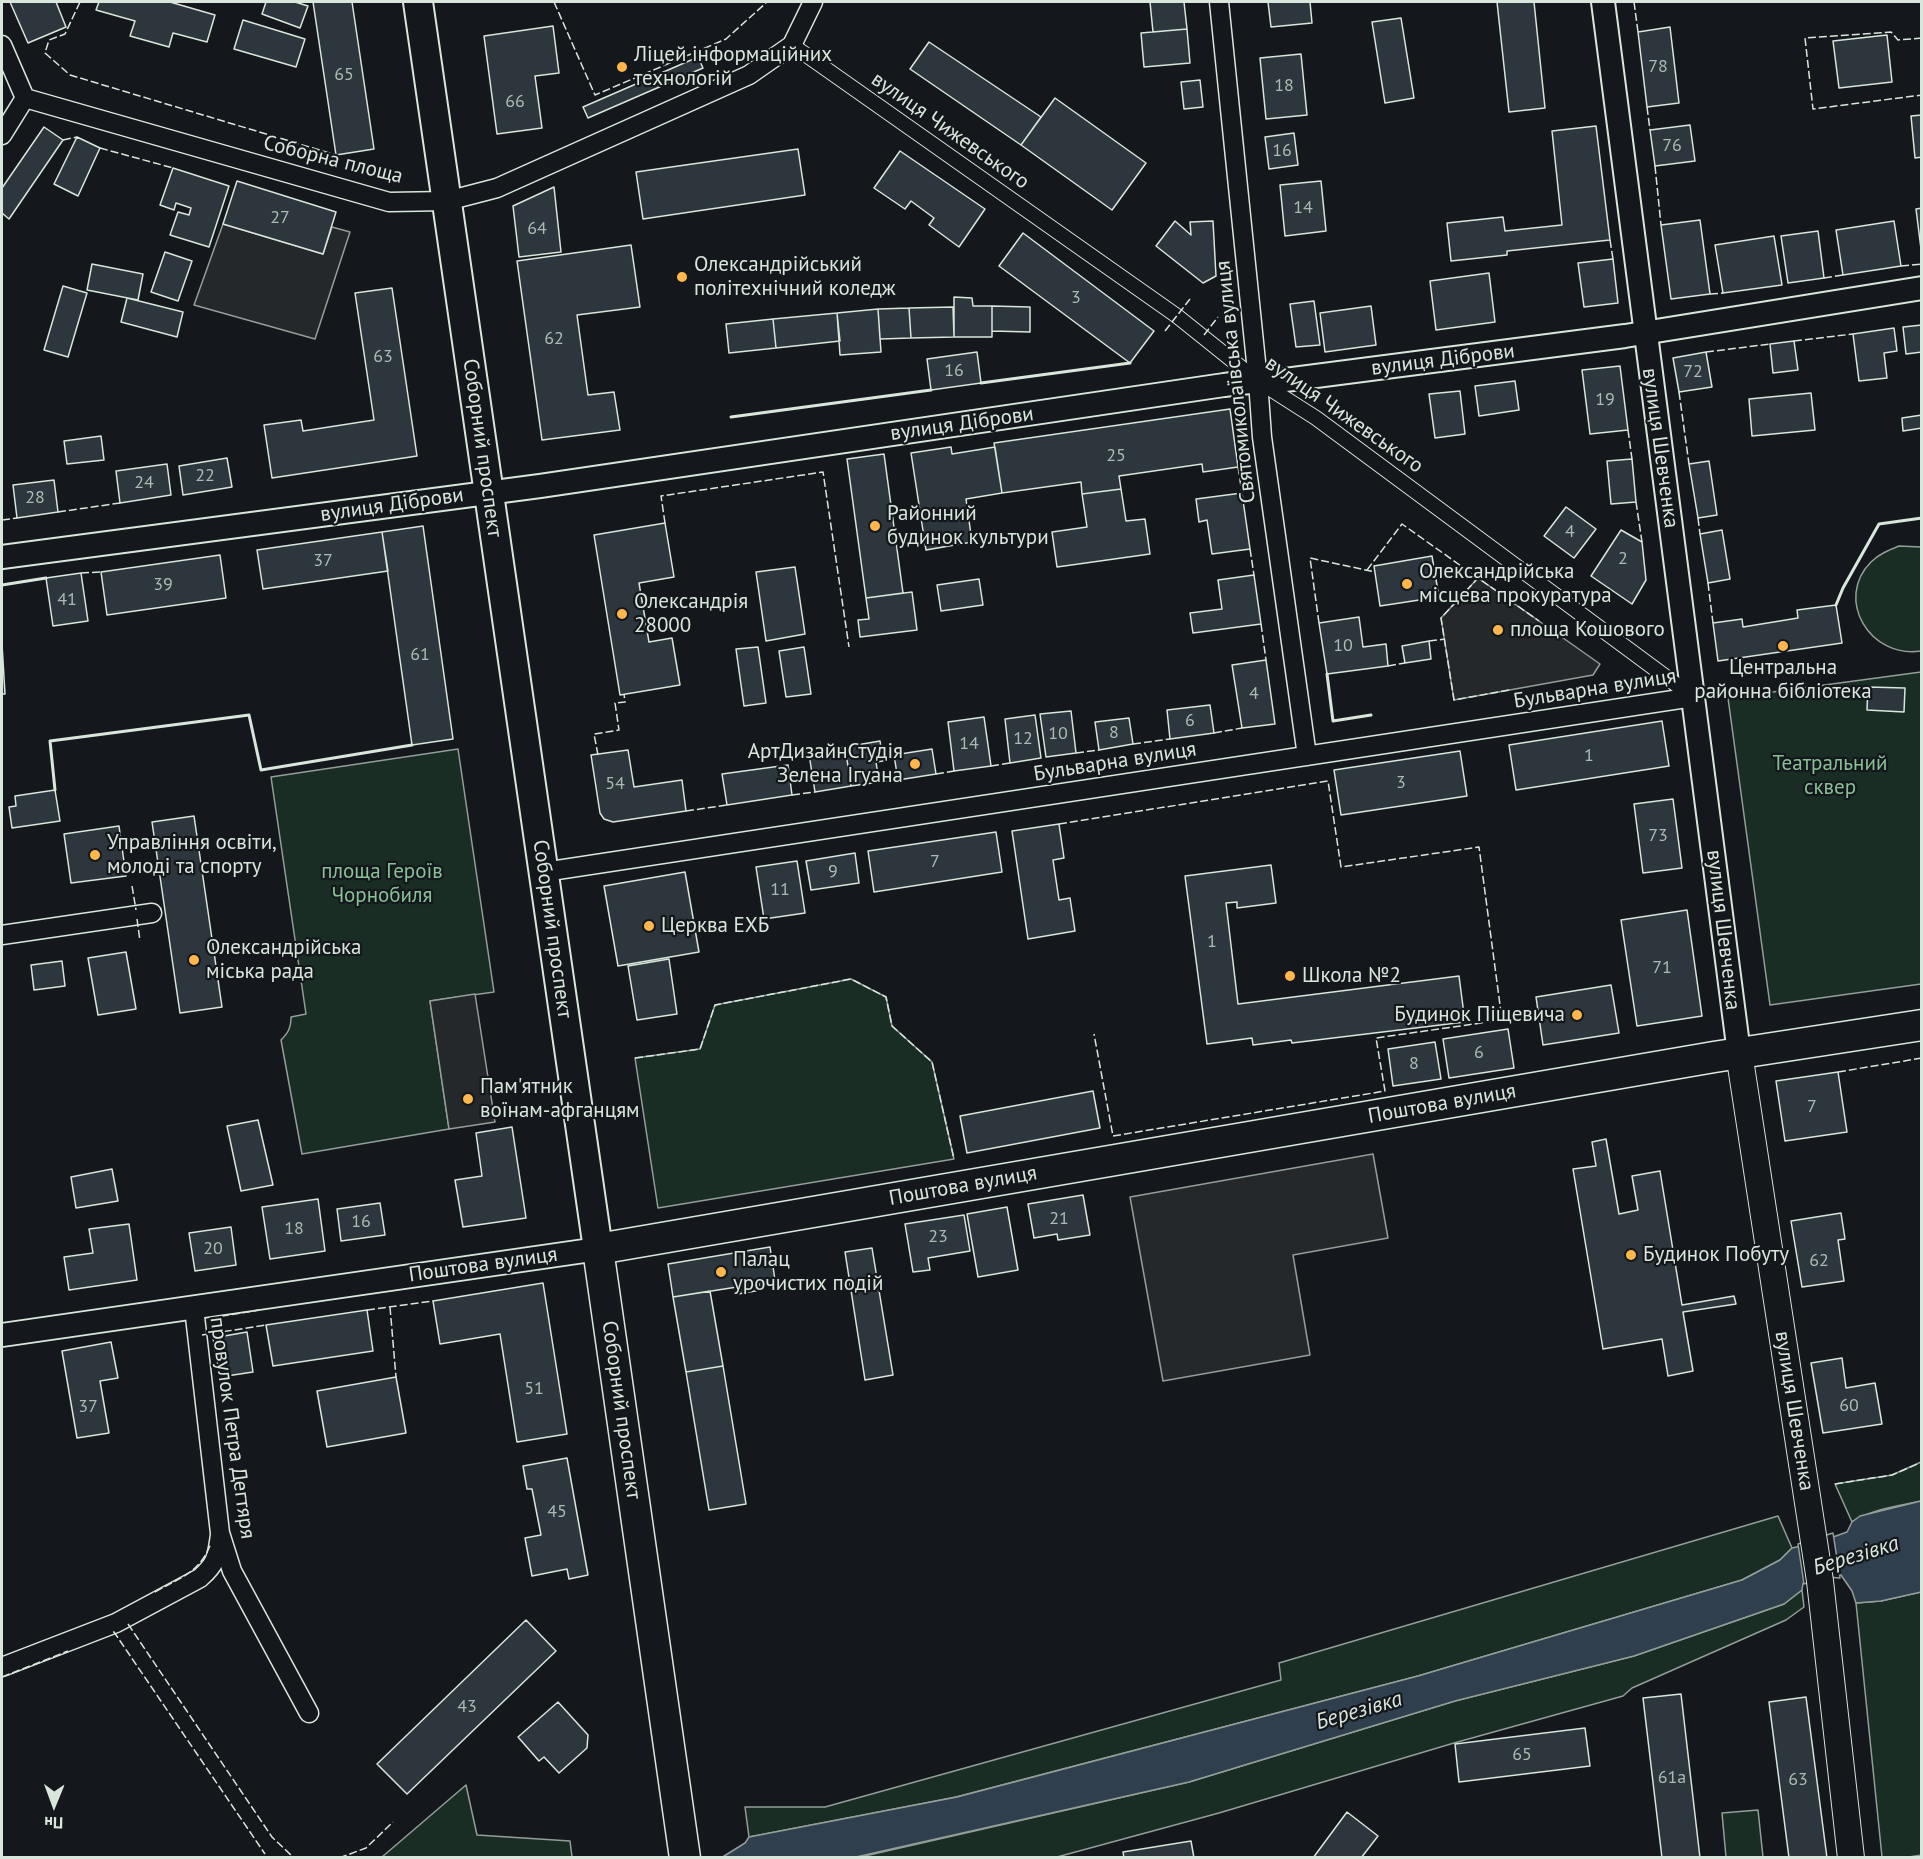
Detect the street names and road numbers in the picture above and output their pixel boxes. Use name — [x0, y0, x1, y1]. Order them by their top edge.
street label: вулиця Чижевського — [866, 67, 1034, 195]
street label: Соборна площа — [261, 130, 405, 190]
street label: Святомиколаївська вулиця — [1211, 259, 1261, 505]
street label: вулиця Діброви — [1370, 339, 1516, 381]
street label: вулиця Чижевського — [1260, 351, 1428, 479]
street label: Соборний проспект — [457, 357, 507, 539]
street label: вулиця Шевченка — [1636, 366, 1684, 530]
street label: вулиця Діброви — [889, 401, 1035, 447]
street label: вулиця Діброви — [319, 482, 465, 528]
street label: Бульварна вулиця — [1512, 664, 1678, 714]
street label: Бульварна вулиця — [1032, 737, 1198, 787]
street label: Соборний проспект — [527, 838, 577, 1020]
street label: вулиця Шевченка — [1701, 848, 1745, 1012]
street label: Поштова вулиця — [1366, 1079, 1518, 1129]
street label: Поштова вулиця — [887, 1161, 1039, 1211]
street label: Поштова вулиця — [407, 1242, 559, 1288]
street label: провулок Петра Дегтяря — [204, 1316, 260, 1540]
street label: Соборний проспект — [596, 1319, 646, 1501]
street label: вулиця Шевченка — [1769, 1329, 1819, 1493]

